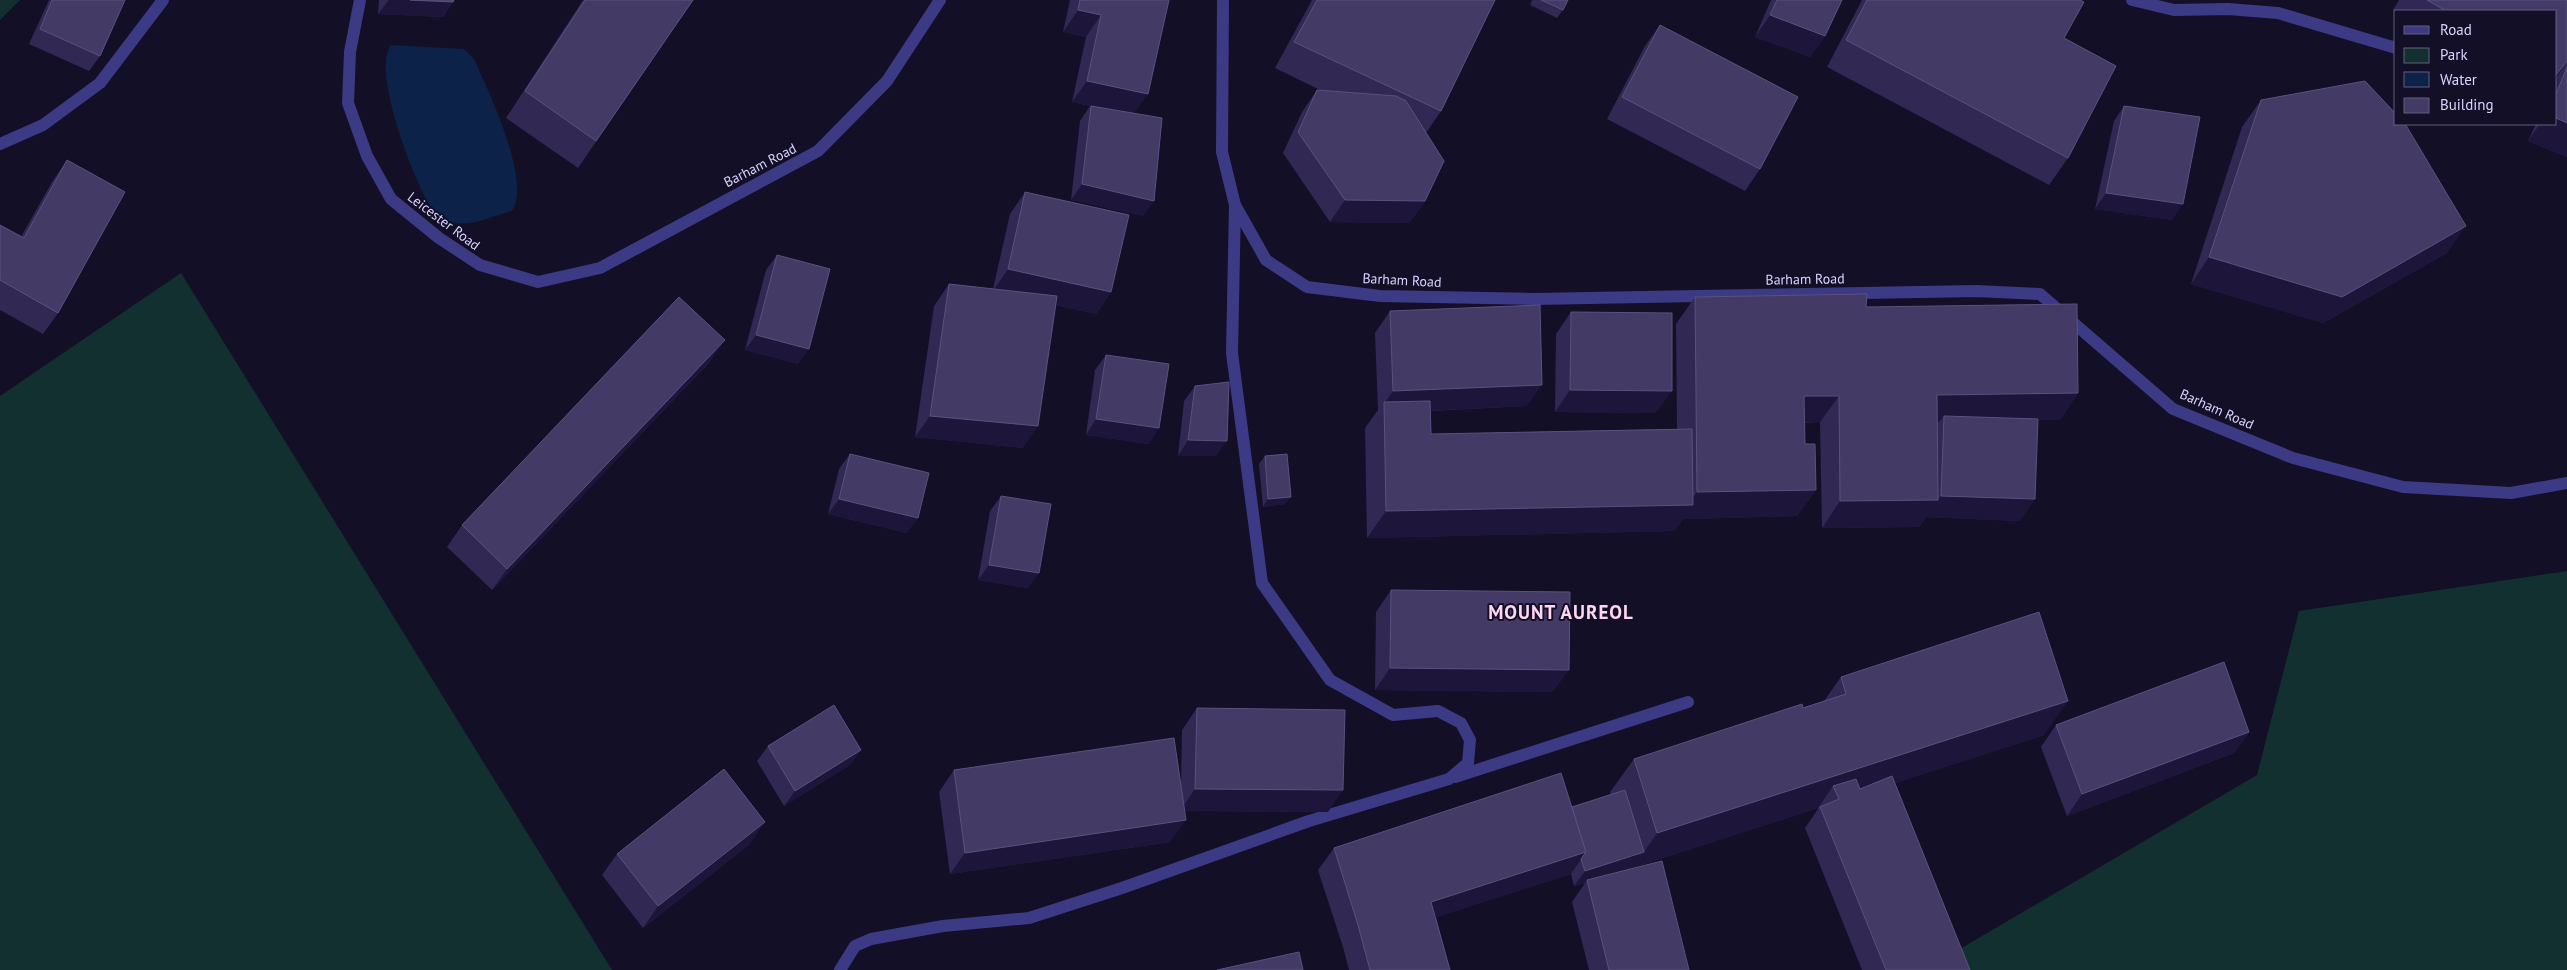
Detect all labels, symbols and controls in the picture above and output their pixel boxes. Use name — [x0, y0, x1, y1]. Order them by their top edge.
legend — [2394, 10, 2557, 125]
text: Road — [2440, 20, 2472, 39]
text: Park — [2440, 45, 2468, 64]
text: Water — [2440, 70, 2477, 89]
text: Building — [2440, 95, 2494, 114]
street label: Barham Road — [721, 139, 799, 191]
street label: Leicester Road — [404, 188, 484, 254]
street label: Barham Road — [1362, 269, 1442, 291]
street label: Barham Road — [1765, 269, 1845, 289]
street label: Barham Road — [2177, 385, 2257, 433]
district label: MOUNT AUREOL — [1488, 600, 1634, 624]

